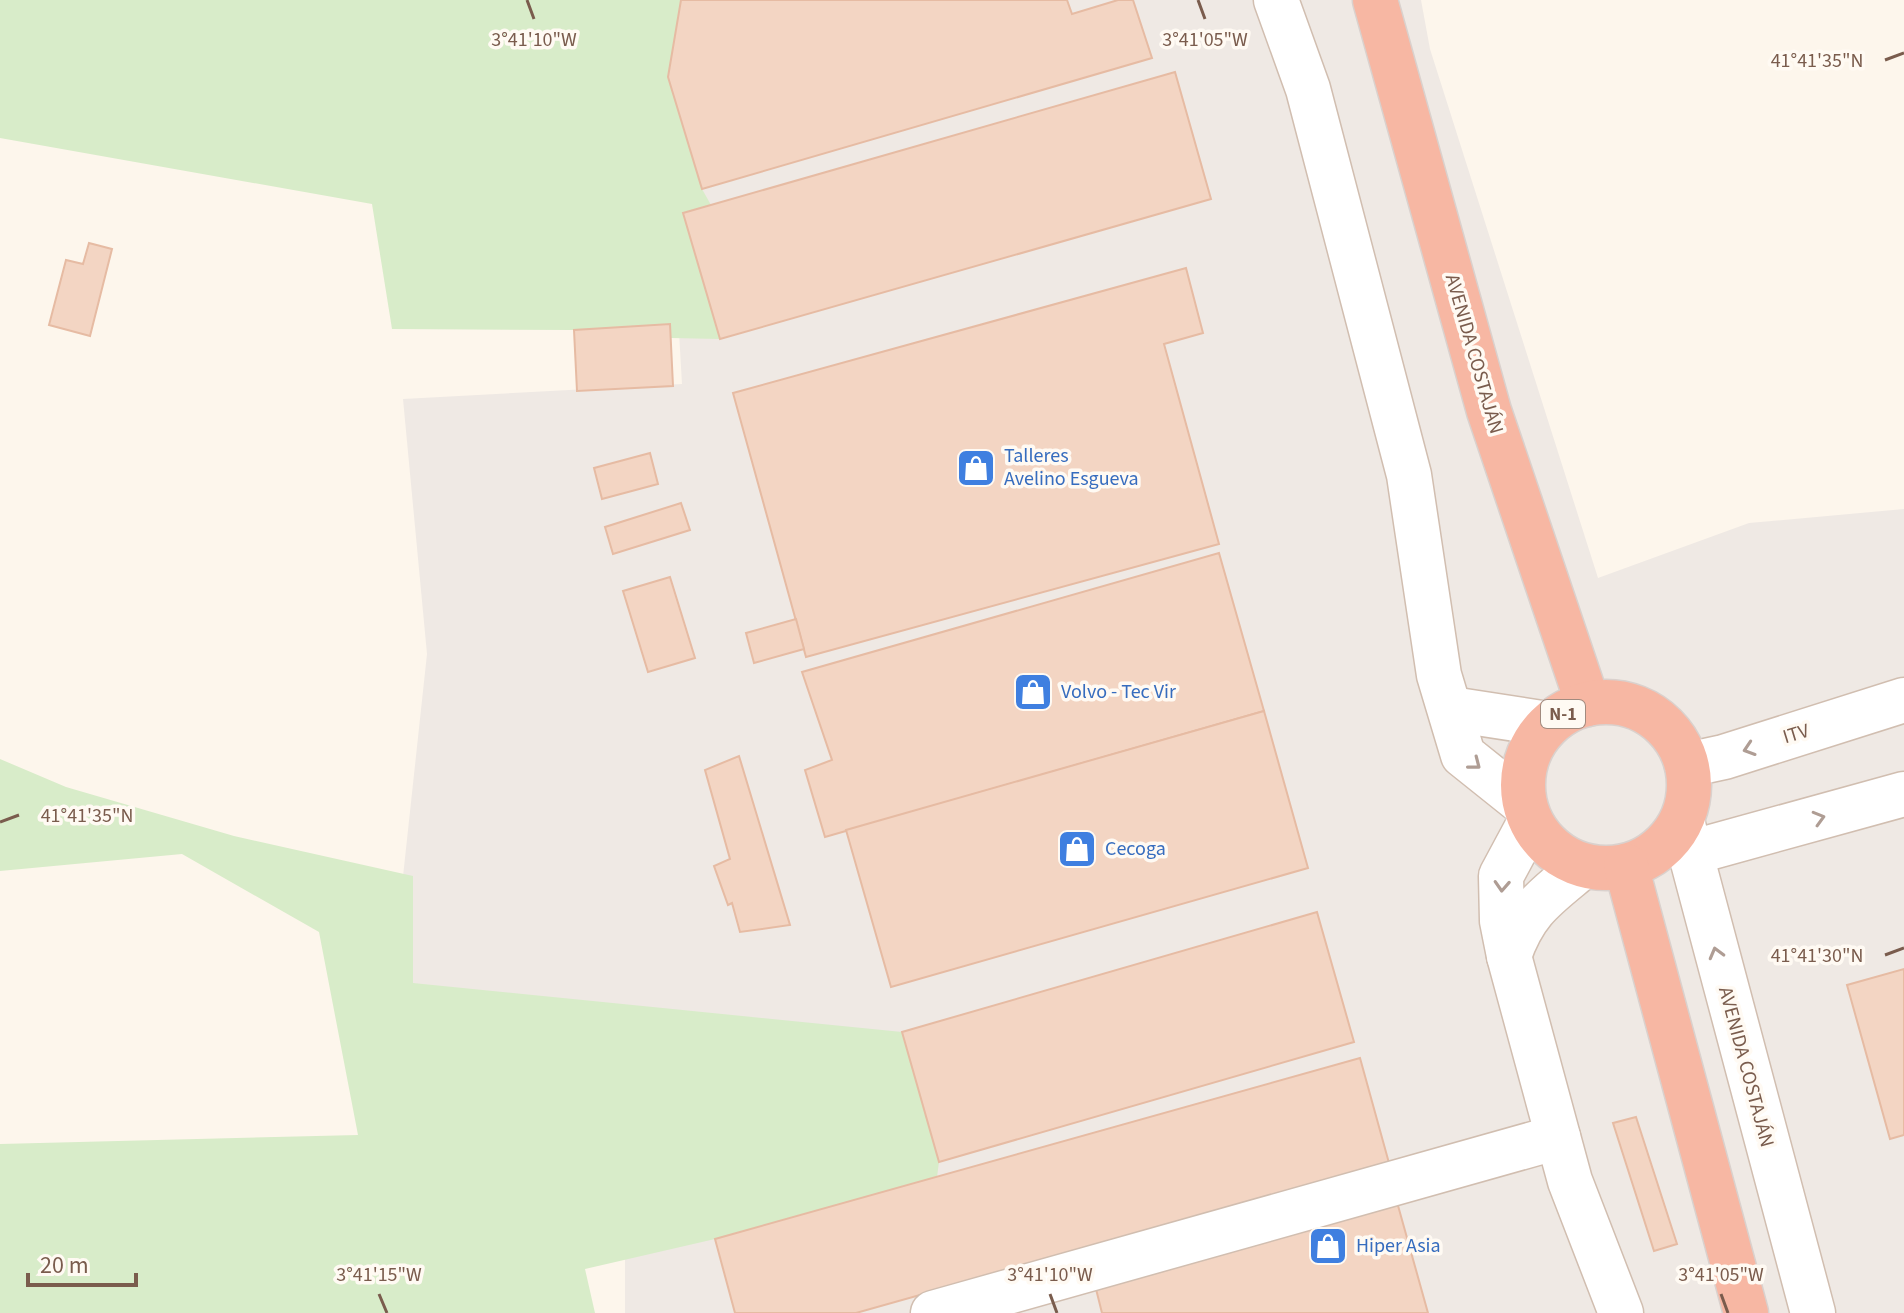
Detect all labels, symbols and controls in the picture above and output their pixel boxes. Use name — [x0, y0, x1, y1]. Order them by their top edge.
text: 3°41'10"W — [491, 26, 577, 54]
text: 3°41'05"W — [1162, 26, 1248, 54]
text: 41°41'35"N — [1771, 47, 1863, 75]
street label: AVENIDA COSTAJÁN — [1438, 271, 1510, 437]
place label: Talleres Avelino Esgueva — [1004, 442, 1139, 493]
shop icon: Talleres Avelino Esgueva — [955, 447, 997, 489]
shop icon: Volvo - Tec Vir — [1012, 671, 1054, 713]
place label: Volvo - Tec Vir — [1061, 678, 1176, 706]
road number: N-1 — [1541, 700, 1585, 728]
street label: ITV — [1779, 717, 1813, 751]
one-way arrow — [1743, 739, 1757, 755]
one-way arrow — [1466, 754, 1480, 769]
text: 41°41'35"N — [41, 802, 133, 830]
one-way arrow — [1811, 811, 1825, 827]
shop icon: Cecoga — [1056, 828, 1098, 870]
place label: Cecoga — [1105, 835, 1166, 863]
one-way arrow — [1494, 880, 1511, 893]
text: 41°41'30"N — [1771, 942, 1863, 970]
one-way arrow — [1708, 947, 1725, 961]
street label: AVENIDA COSTAJÁN — [1711, 984, 1781, 1150]
shop icon: Hiper Asia — [1307, 1225, 1349, 1267]
place label: Hiper Asia — [1356, 1232, 1441, 1260]
scale bar — [28, 1237, 136, 1287]
text: 20 m — [40, 1248, 89, 1283]
text: 3°41'15"W — [336, 1261, 422, 1289]
text: 3°41'10"W — [1007, 1261, 1093, 1289]
text: 3°41'05"W — [1678, 1261, 1764, 1289]

